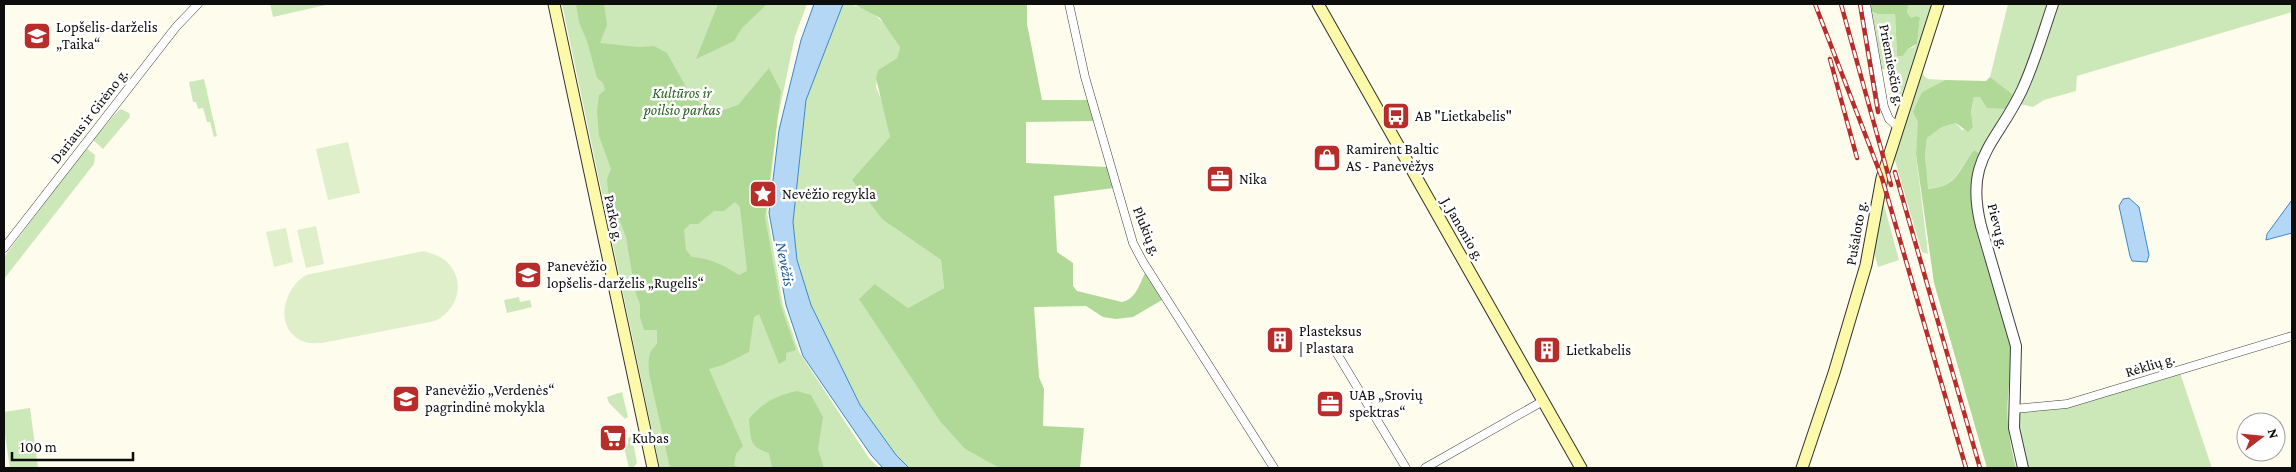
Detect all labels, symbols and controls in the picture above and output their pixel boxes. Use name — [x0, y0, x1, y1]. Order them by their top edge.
place label: Lopšelis-darželis „Taika“ — [56, 19, 158, 52]
school or university icon: Lopšelis-darželis „Taika“ — [22, 21, 52, 51]
street label: Priemiesčio g. — [1875, 23, 1908, 107]
street label: Dariaus ir Girėno g. — [47, 66, 132, 167]
park label: Kultūros ir poilsio parkas — [643, 85, 721, 119]
bus stop icon: AB "Lietkabelis" — [1381, 101, 1411, 131]
place label: AB "Lietkabelis" — [1415, 108, 1512, 124]
place label: Ramirent Baltic AS - Panevėžys — [1346, 141, 1440, 175]
shop icon: Ramirent Baltic AS - Panevėžys — [1312, 143, 1342, 173]
office icon: Nika — [1205, 164, 1235, 194]
place label: Nika — [1239, 171, 1267, 187]
place icon: Nevėžio regykla — [748, 179, 778, 209]
place label: Nevėžio regykla — [782, 186, 876, 203]
street label: Parko g. — [600, 193, 627, 243]
street label: J. Janonio g. — [1437, 193, 1487, 264]
street label: Pušaloto g. — [1842, 199, 1871, 267]
street label: Pievų g. — [1984, 202, 2011, 251]
street label: Plukių g. — [1129, 204, 1164, 258]
water label: Nevėžis — [773, 241, 798, 288]
place label: Panevėžio lopšelis-darželis „Rugelis“ — [547, 258, 704, 292]
school or university icon: Panevėžio lopšelis-darželis „Rugelis“ — [513, 260, 543, 290]
place label: Plasteksus | Plastara — [1299, 323, 1362, 357]
building icon: Plasteksus | Plastara — [1265, 325, 1295, 355]
building icon: Lietkabelis — [1532, 335, 1562, 365]
place label: Lietkabelis — [1566, 342, 1631, 358]
street label: Rėklių g. — [2123, 350, 2177, 381]
place label: Panevėžio „Verdenės“ pagrindinė mokykla — [425, 382, 555, 416]
school or university icon: Panevėžio „Verdenės“ pagrindinė mokykla — [391, 384, 421, 414]
place label: UAB „Srovių spektras“ — [1349, 387, 1423, 421]
office icon: UAB „Srovių spektras“ — [1315, 389, 1345, 419]
north arrow — [2236, 412, 2286, 462]
supermarket icon: Kubas — [598, 423, 628, 453]
text: N — [2264, 427, 2283, 441]
scale bar — [12, 430, 134, 462]
place label: Kubas — [632, 430, 669, 446]
text: 100 m — [20, 439, 57, 455]

